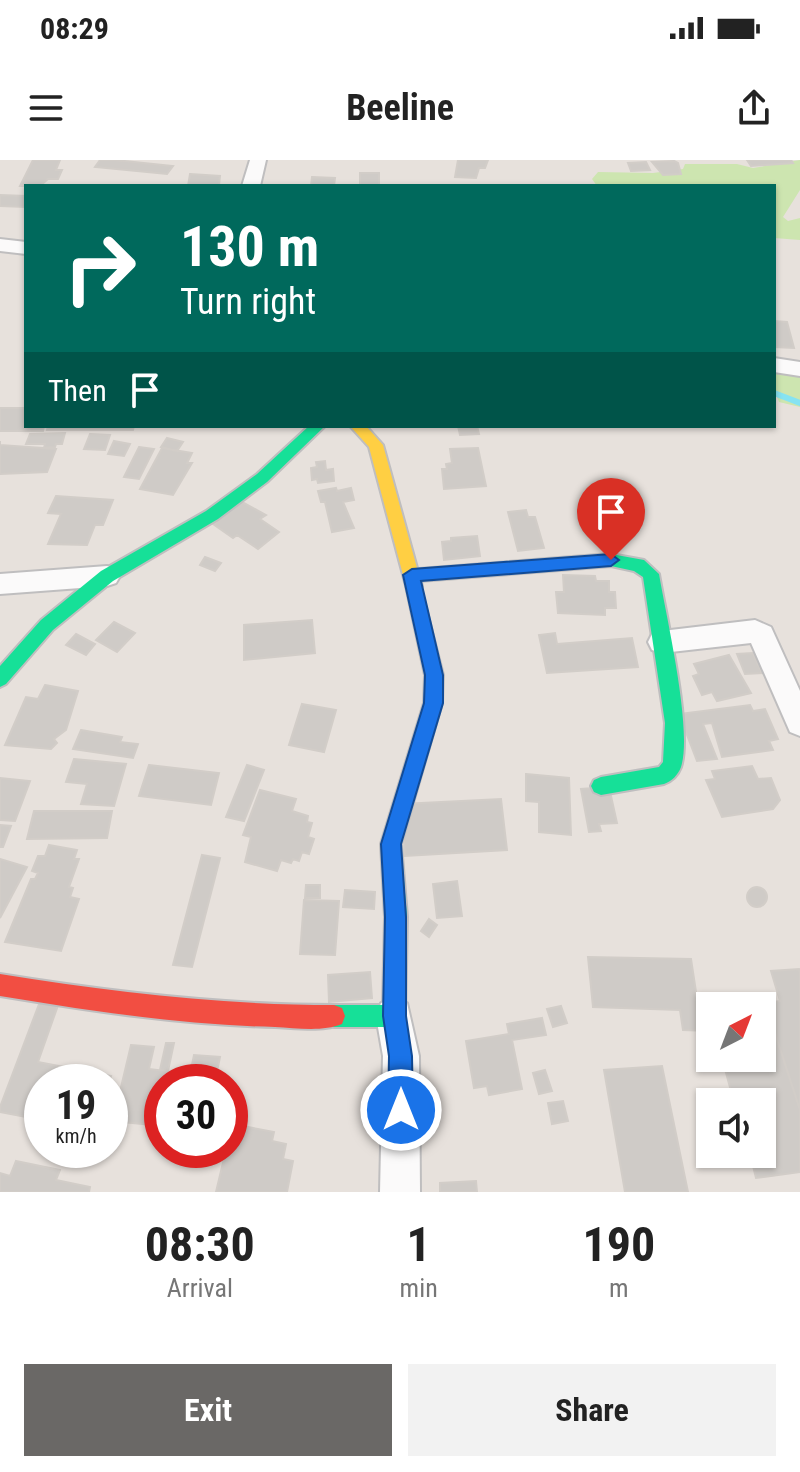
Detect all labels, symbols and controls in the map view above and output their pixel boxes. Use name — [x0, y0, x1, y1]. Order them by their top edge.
text: 08:29 — [40, 11, 109, 46]
icon: menu — [24, 86, 68, 130]
icon: share — [732, 86, 776, 130]
text: Beeline — [346, 87, 454, 129]
text: 130 m — [180, 214, 319, 280]
icon: right — [48, 216, 152, 320]
text: Turn right — [180, 281, 316, 323]
icon: arrive — [123, 368, 167, 412]
text: Then — [48, 373, 107, 408]
pin — [577, 478, 645, 560]
icon: arrive — [589, 490, 633, 534]
north arrow — [696, 992, 776, 1072]
map controls — [696, 992, 776, 1168]
speed limit sign: 30 — [144, 1064, 248, 1168]
position arrow — [359, 1068, 443, 1152]
text: 19 — [56, 1082, 96, 1129]
button: sound — [696, 1088, 776, 1168]
text: km/h — [55, 1124, 97, 1148]
text: 08:30 — [145, 1216, 255, 1273]
text: 1 — [407, 1216, 431, 1273]
text: 190 — [582, 1216, 655, 1273]
text: Arrival — [167, 1273, 233, 1303]
text: min — [400, 1273, 438, 1303]
text: m — [609, 1273, 629, 1303]
button: Exit — [24, 1364, 392, 1456]
button: Share — [408, 1364, 776, 1456]

